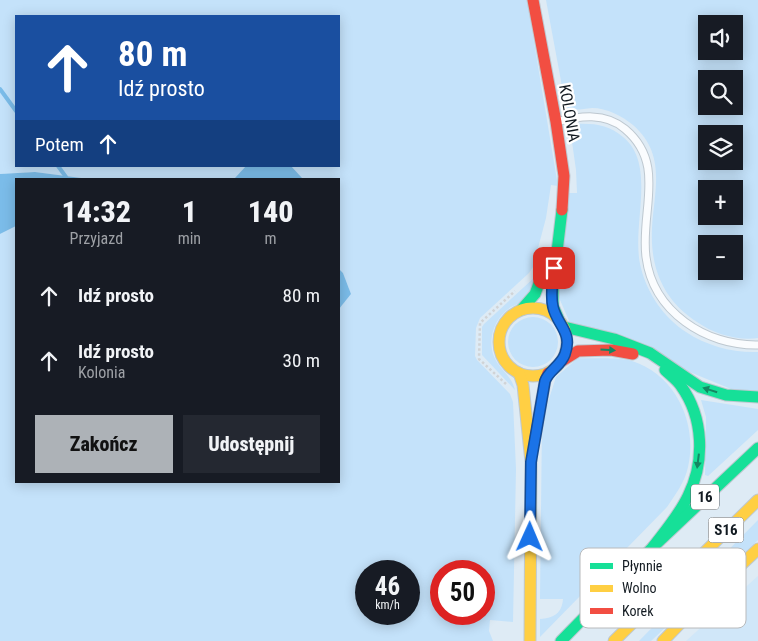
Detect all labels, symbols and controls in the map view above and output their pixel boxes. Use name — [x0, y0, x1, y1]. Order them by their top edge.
map controls — [698, 15, 743, 280]
button: sound — [698, 15, 743, 60]
text: 80 m — [118, 34, 187, 75]
icon: ahead — [35, 35, 100, 100]
button: search — [698, 70, 743, 115]
text: Idź prosto — [118, 76, 205, 101]
street label: KOLONIA — [555, 83, 584, 143]
button: layers — [698, 125, 743, 170]
icon: ahead — [94, 130, 122, 158]
text: Potem — [35, 133, 84, 156]
button: + — [698, 180, 743, 225]
text: 14:32 — [62, 194, 131, 229]
text: 1 — [182, 194, 197, 229]
text: 140 — [248, 194, 293, 229]
text: Przyjazd — [70, 229, 123, 248]
text: min — [178, 229, 201, 248]
text: m — [265, 229, 277, 248]
button: − — [698, 235, 743, 280]
pin — [533, 247, 575, 289]
icon: arrive — [540, 254, 568, 282]
icon: ahead — [35, 282, 63, 310]
text: Idź prosto — [78, 284, 154, 307]
text: 80 m — [283, 284, 320, 307]
text: Idź prosto — [78, 340, 154, 363]
icon: ahead — [35, 347, 63, 375]
one-way arrow — [600, 347, 616, 355]
text: 30 m — [283, 349, 320, 372]
text: Kolonia — [78, 363, 125, 382]
one-way arrow — [703, 385, 718, 393]
button: Zakończ — [35, 415, 173, 473]
button: Udostępnij — [183, 415, 320, 473]
one-way arrow — [694, 453, 702, 469]
road number: 16 — [691, 484, 719, 510]
position arrow — [503, 510, 555, 562]
road number: S16 — [708, 518, 744, 542]
legend — [580, 548, 746, 628]
text: Płynnie — [622, 558, 663, 574]
speed limit sign: 50 — [430, 560, 495, 625]
text: 46 — [375, 572, 400, 601]
text: Wolno — [622, 580, 657, 596]
text: km/h — [375, 598, 400, 612]
text: Korek — [622, 603, 654, 619]

